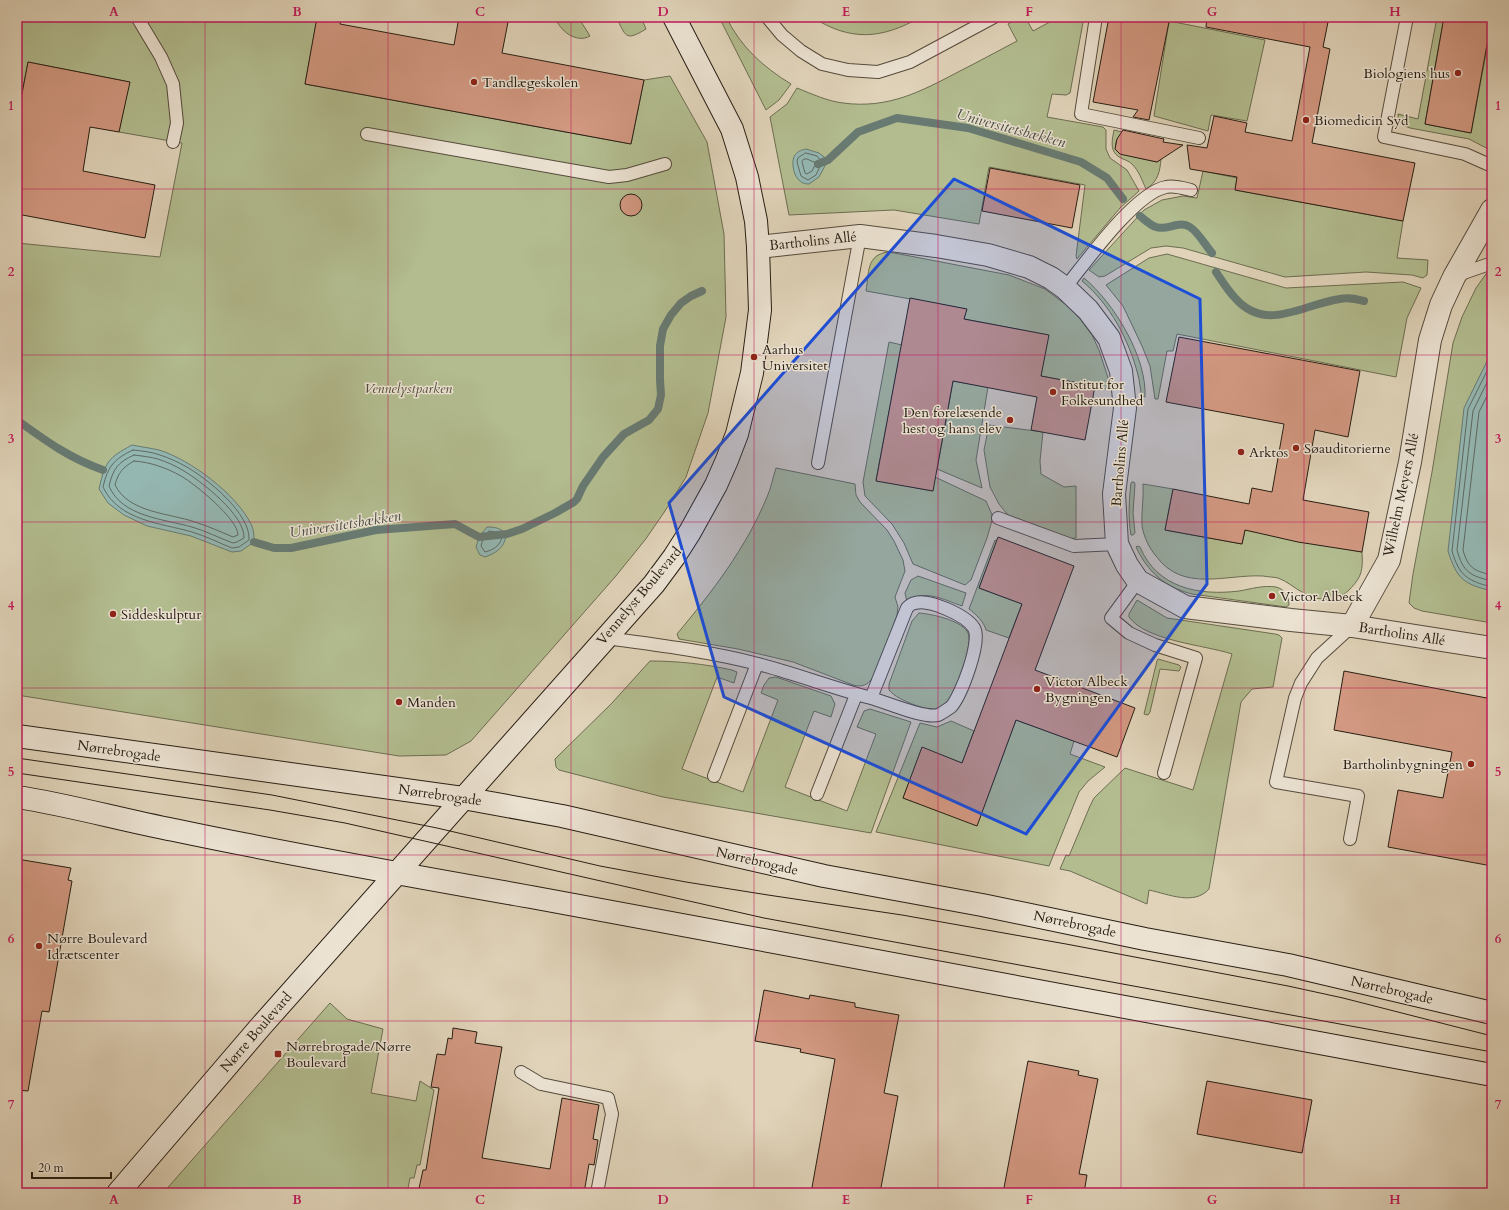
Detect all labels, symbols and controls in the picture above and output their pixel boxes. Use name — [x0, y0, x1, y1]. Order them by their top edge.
text: A — [109, 3, 119, 21]
text: B — [292, 3, 302, 21]
text: C — [475, 3, 485, 21]
text: D — [657, 3, 669, 21]
text: E — [842, 3, 850, 21]
text: F — [1025, 3, 1033, 21]
text: G — [1207, 3, 1218, 21]
text: H — [1389, 3, 1401, 21]
place label: Biologiens hus — [1363, 64, 1450, 83]
marker: Biologiens hus — [1453, 68, 1463, 78]
place label: Tandlægeskolen — [482, 73, 579, 92]
marker: Tandlægeskolen — [469, 77, 479, 87]
text: 1 — [8, 97, 14, 115]
text: 1 — [1495, 97, 1501, 115]
water label: Universitetsbækken — [954, 104, 1069, 152]
place label: Biomedicin Syd — [1314, 111, 1409, 130]
marker: Biomedicin Syd — [1301, 115, 1311, 125]
street label: Bartholins Allé — [768, 227, 858, 255]
text: 2 — [8, 263, 15, 281]
text: 2 — [1495, 263, 1502, 281]
place label: Aarhus Universitet — [762, 340, 828, 375]
marker: Aarhus Universitet — [749, 352, 759, 362]
place label: Institut for Folkesundhed — [1061, 375, 1144, 410]
park label: Vennelystparken — [364, 379, 452, 398]
marker: Institut for Folkesundhed — [1048, 387, 1058, 397]
place label: Den forelæsende hest og hans elev — [902, 403, 1003, 438]
marker: Den forelæsende hest og hans elev — [1005, 415, 1015, 425]
street label: Bartholins Allé — [1107, 418, 1133, 508]
text: 3 — [8, 430, 15, 448]
text: 3 — [1495, 430, 1502, 448]
street label: Wilhelm Meyers Allé — [1378, 431, 1423, 560]
place label: Søauditorierne — [1304, 439, 1391, 458]
place label: Arktos — [1249, 443, 1289, 462]
marker: Søauditorierne — [1291, 443, 1301, 453]
marker: Arktos — [1236, 447, 1246, 457]
water label: Universitetsbækken — [288, 505, 403, 543]
street label: Vennelyst Boulevard — [592, 542, 686, 649]
place label: Victor Albeck — [1280, 587, 1363, 606]
marker: Victor Albeck — [1267, 591, 1277, 601]
text: 4 — [8, 597, 15, 615]
text: 4 — [1495, 597, 1502, 615]
place label: Siddeskulptur — [121, 605, 202, 624]
marker: Siddeskulptur — [108, 609, 118, 619]
street label: Bartholins Allé — [1357, 618, 1447, 650]
place label: Victor Albeck Bygningen — [1045, 672, 1128, 707]
marker: Victor Albeck Bygningen — [1032, 684, 1042, 694]
place label: Manden — [407, 693, 456, 712]
marker: Manden — [394, 697, 404, 707]
street label: Nørrebrogade — [76, 736, 162, 766]
place label: Bartholinbygningen — [1342, 755, 1463, 774]
marker: Bartholinbygningen — [1466, 759, 1476, 769]
text: 5 — [8, 763, 14, 781]
text: 5 — [1495, 763, 1501, 781]
street label: Nørrebrogade — [397, 780, 483, 810]
street label: Nørrebrogade — [714, 842, 800, 880]
street label: Nørrebrogade — [1032, 906, 1118, 942]
place label: Nørre Boulevard Idrætscenter — [47, 929, 148, 964]
text: 6 — [8, 930, 15, 948]
text: 6 — [1495, 930, 1502, 948]
marker: Nørre Boulevard Idrætscenter — [34, 941, 44, 951]
street label: Nørrebrogade — [1349, 971, 1435, 1009]
street label: Nørre Boulevard — [216, 987, 297, 1076]
place label: Nørrebrogade/Nørre Boulevard — [286, 1037, 411, 1072]
marker: Nørrebrogade/Nørre Boulevard — [273, 1049, 283, 1059]
text: 7 — [8, 1096, 15, 1114]
text: 7 — [1495, 1096, 1502, 1114]
scale bar — [32, 1154, 111, 1180]
text: 20 m — [38, 1160, 65, 1176]
text: A — [109, 1191, 119, 1209]
text: B — [292, 1191, 302, 1209]
text: C — [475, 1191, 485, 1209]
text: D — [657, 1191, 669, 1209]
text: E — [842, 1191, 850, 1209]
text: F — [1025, 1191, 1033, 1209]
text: G — [1207, 1191, 1218, 1209]
text: H — [1389, 1191, 1401, 1209]

